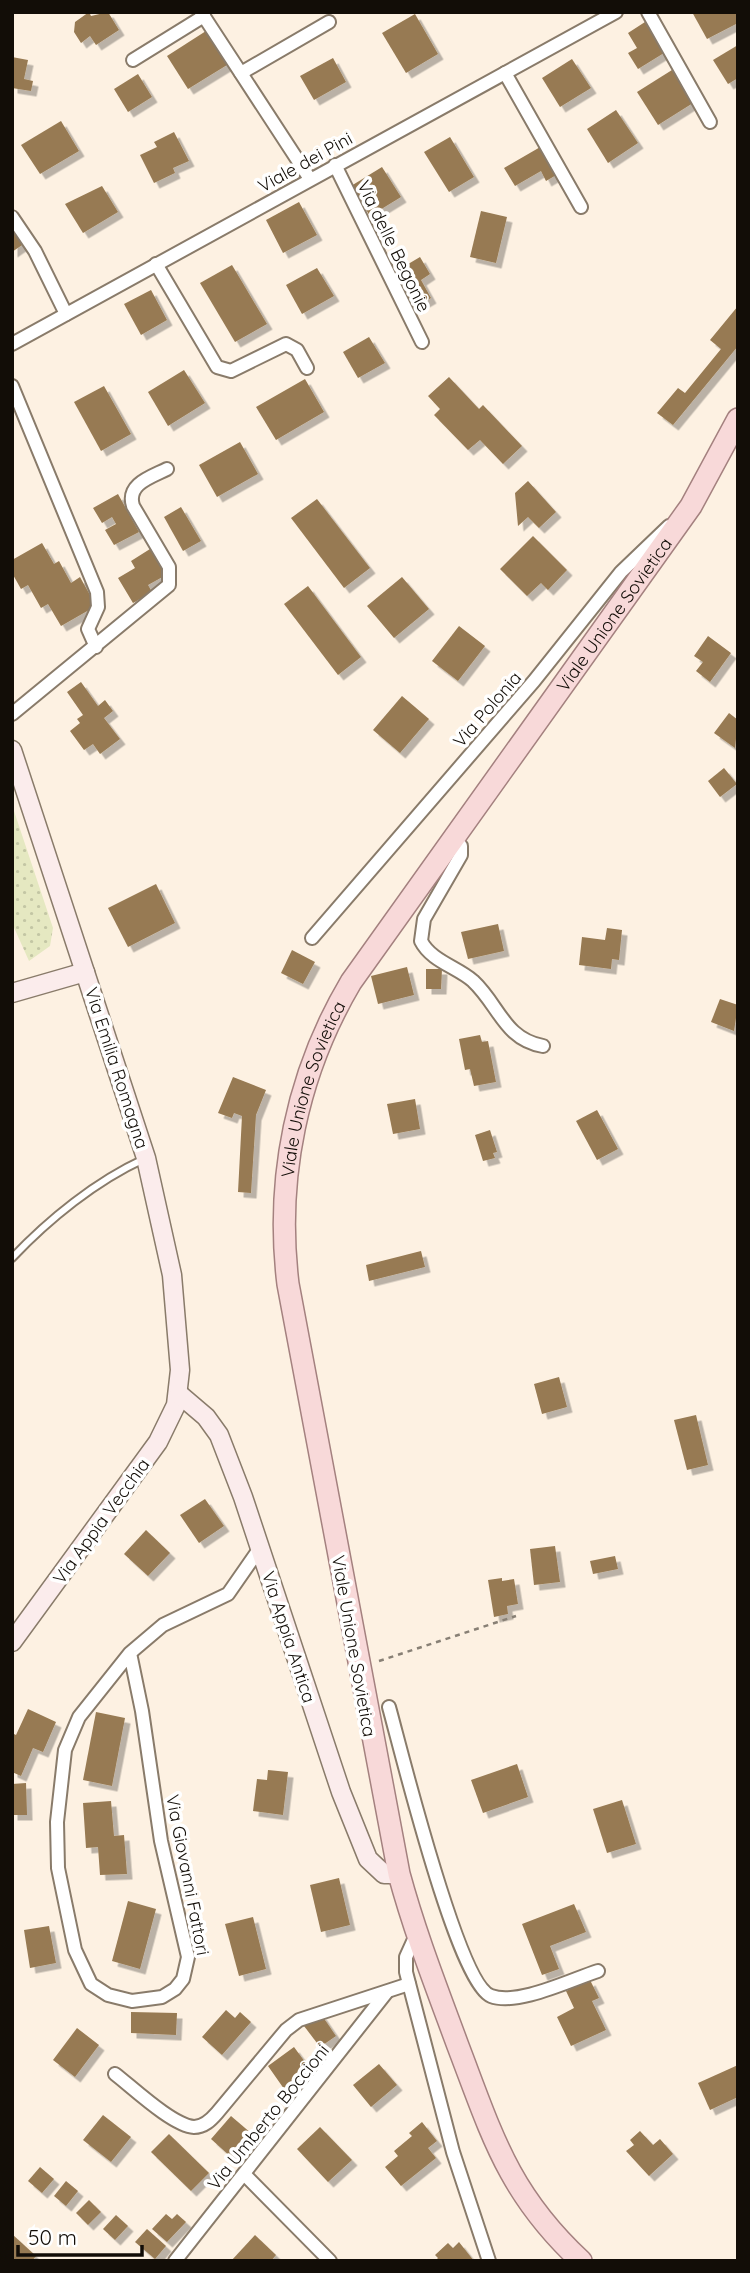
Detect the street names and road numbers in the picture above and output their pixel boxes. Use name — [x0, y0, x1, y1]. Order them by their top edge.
street label: Viale dei Pini — [254, 127, 356, 197]
street label: Via delle Begonie — [352, 176, 436, 316]
street label: Viale Unione Sovietica — [551, 533, 677, 696]
street label: Via Polonia — [448, 666, 526, 752]
street label: Via Emilia Romagna — [80, 984, 154, 1152]
street label: Viale Unione Sovietica — [275, 997, 350, 1178]
street label: Via Appia Vecchia — [48, 1454, 154, 1588]
street label: Viale Unione Sovietica — [327, 1553, 381, 1739]
street label: Via Appia Antica — [257, 1568, 321, 1706]
street label: Via Giovanni Fattori — [161, 1793, 215, 1957]
street label: Via Umberto Boccioni — [202, 2039, 334, 2195]

